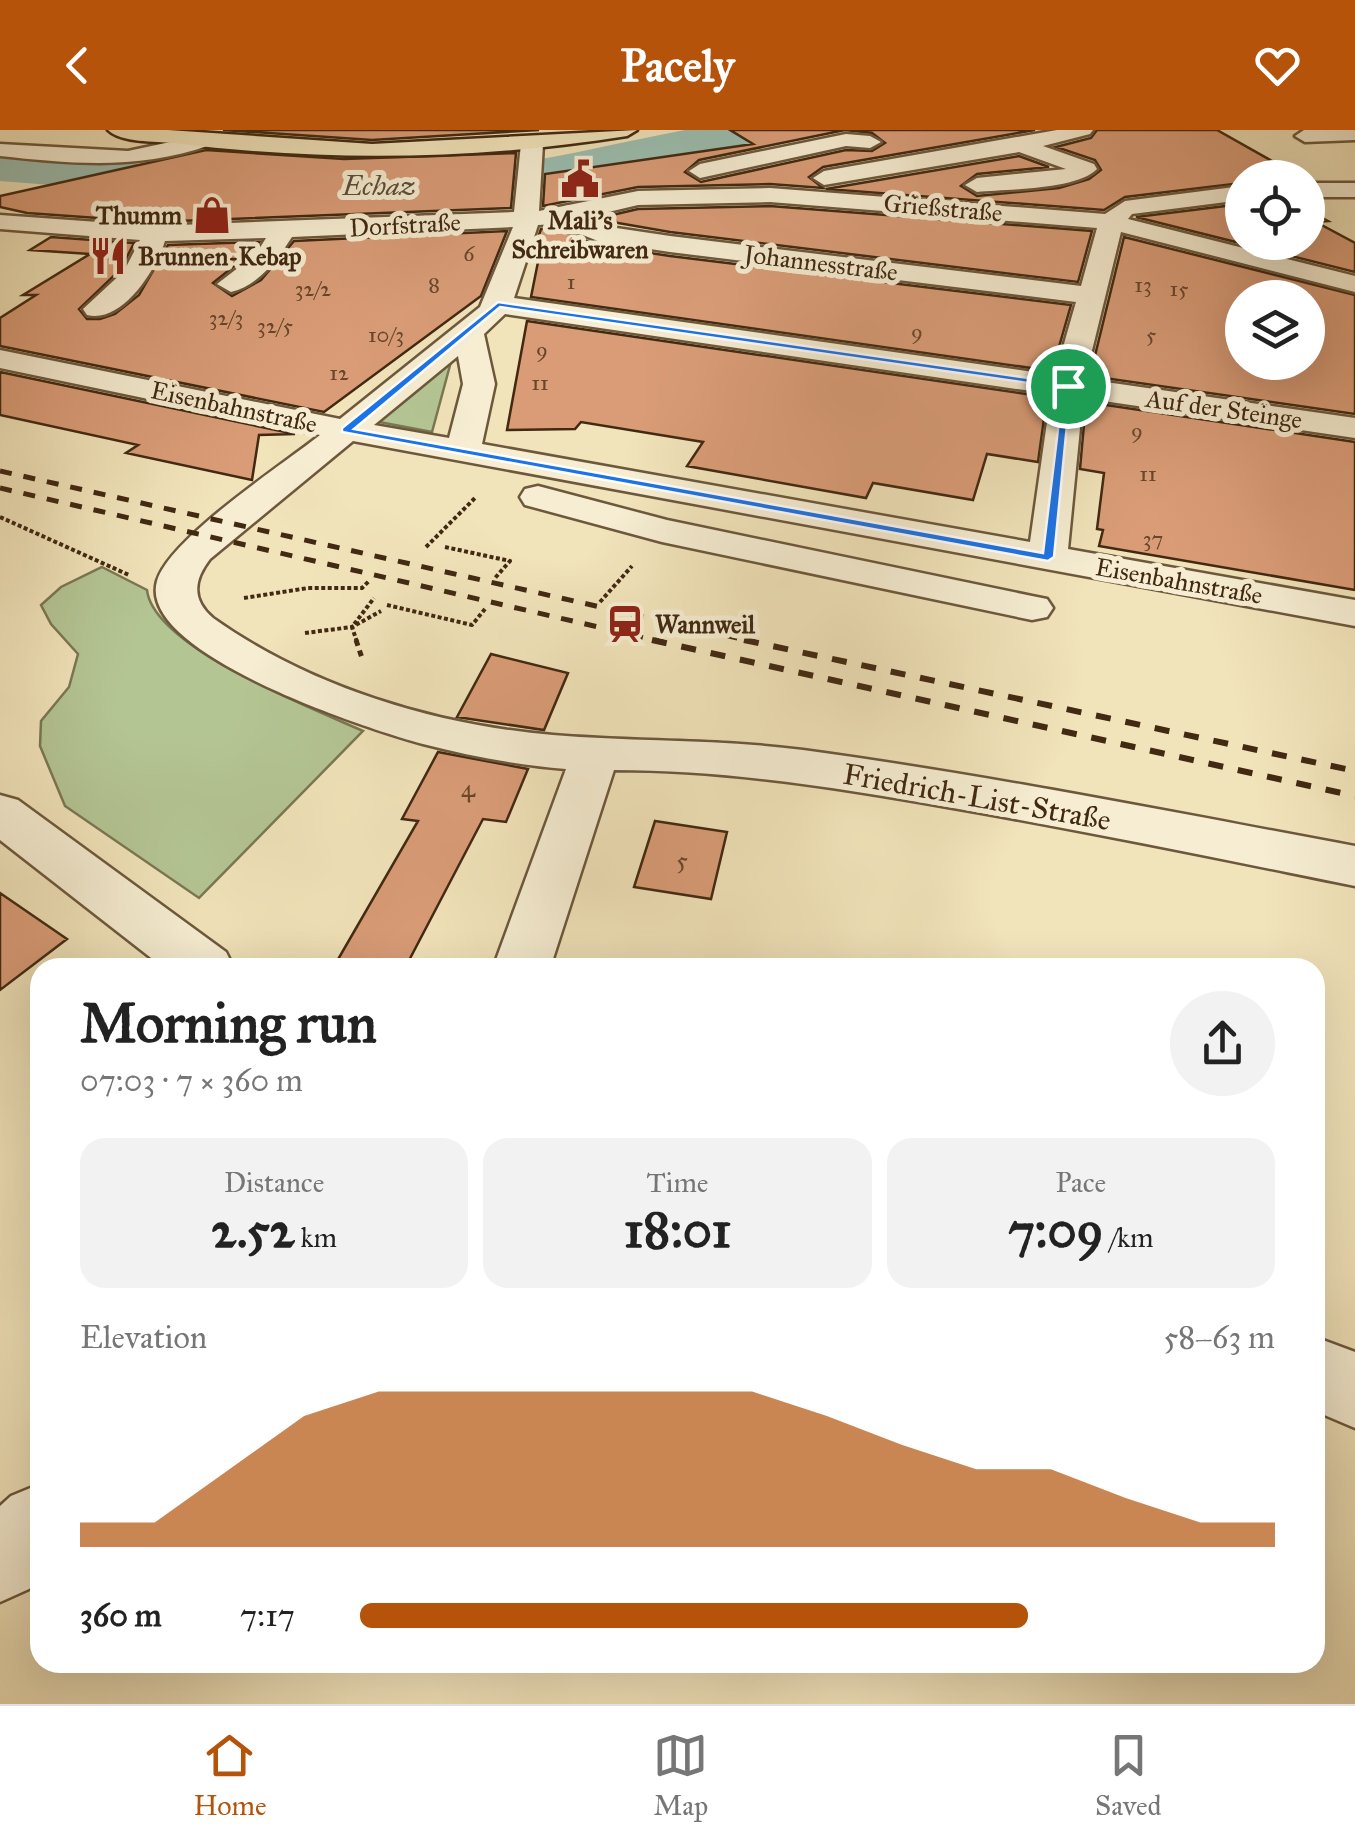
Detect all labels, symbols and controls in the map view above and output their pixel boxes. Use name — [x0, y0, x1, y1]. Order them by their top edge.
icon: back — [50, 38, 105, 93]
text: Pacely — [620, 38, 735, 93]
icon: heart — [1250, 38, 1305, 93]
public building icon: Mali's Schreibwaren — [559, 158, 601, 200]
map controls — [1225, 160, 1325, 380]
button: locate — [1225, 160, 1325, 260]
water label: Echaz — [341, 168, 416, 203]
street label: Grießstraße — [882, 187, 1004, 229]
shop icon: Thumm — [191, 194, 233, 236]
place label: Thumm — [95, 200, 182, 231]
place label: Mali's Schreibwaren — [511, 205, 649, 265]
street label: Dorfstraße — [349, 207, 461, 243]
restaurant icon: Brunnen-Kebap — [87, 235, 129, 277]
street label: Johannesstraße — [739, 238, 900, 288]
house number: 6 — [463, 240, 475, 267]
place label: Brunnen-Kebap — [138, 241, 302, 272]
house number: 1 — [567, 268, 575, 295]
house number: 8 — [428, 271, 440, 298]
house number: 13 — [1134, 271, 1152, 298]
house number: 32/2 — [295, 275, 331, 302]
house number: 15 — [1170, 275, 1188, 302]
button: layers — [1225, 280, 1325, 380]
house number: 32/3 — [209, 304, 243, 331]
house number: 32/5 — [257, 312, 293, 339]
house number: 9 — [911, 318, 923, 345]
house number: 10/3 — [368, 321, 404, 348]
house number: 5 — [1146, 321, 1156, 348]
house number: 9 — [536, 336, 548, 363]
pin — [1026, 344, 1111, 429]
house number: 12 — [329, 359, 349, 386]
icon: arrive — [1041, 359, 1096, 414]
house number: 11 — [531, 369, 549, 396]
street label: Eisenbahnstraße — [148, 374, 320, 440]
street label: Auf der Steinge — [1143, 383, 1304, 435]
house number: 9 — [1131, 417, 1143, 444]
house number: 11 — [1139, 460, 1157, 487]
house number: 37 — [1143, 525, 1163, 552]
street label: Eisenbahnstraße — [1093, 551, 1265, 611]
station icon: Wannweil — [604, 603, 646, 645]
place label: Wannweil — [655, 609, 756, 640]
street label: Friedrich-List-Straße — [840, 756, 1114, 838]
house number: 4 — [461, 773, 476, 804]
house number: 5 — [676, 845, 688, 876]
text: Morning run — [80, 990, 377, 1057]
button: share — [1170, 991, 1275, 1096]
text: 07:03 · 7 × 360 m — [80, 1061, 303, 1100]
text: Distance — [224, 1165, 324, 1200]
text: Time — [646, 1165, 708, 1200]
text: Pace — [1055, 1165, 1106, 1200]
text: 2.52 — [211, 1200, 295, 1261]
text: 18:01 — [624, 1200, 731, 1261]
text: 7:09 — [1008, 1200, 1103, 1261]
text: km — [295, 1220, 337, 1255]
text: /km — [1103, 1220, 1154, 1255]
text: Elevation — [80, 1318, 207, 1357]
text: 58–63 m — [1163, 1318, 1275, 1357]
text: 360 m — [80, 1596, 162, 1635]
text: 7:17 — [240, 1596, 295, 1635]
tab: Home — [193, 1728, 267, 1823]
tab: Map — [653, 1728, 708, 1823]
tab: Saved — [1095, 1728, 1162, 1823]

